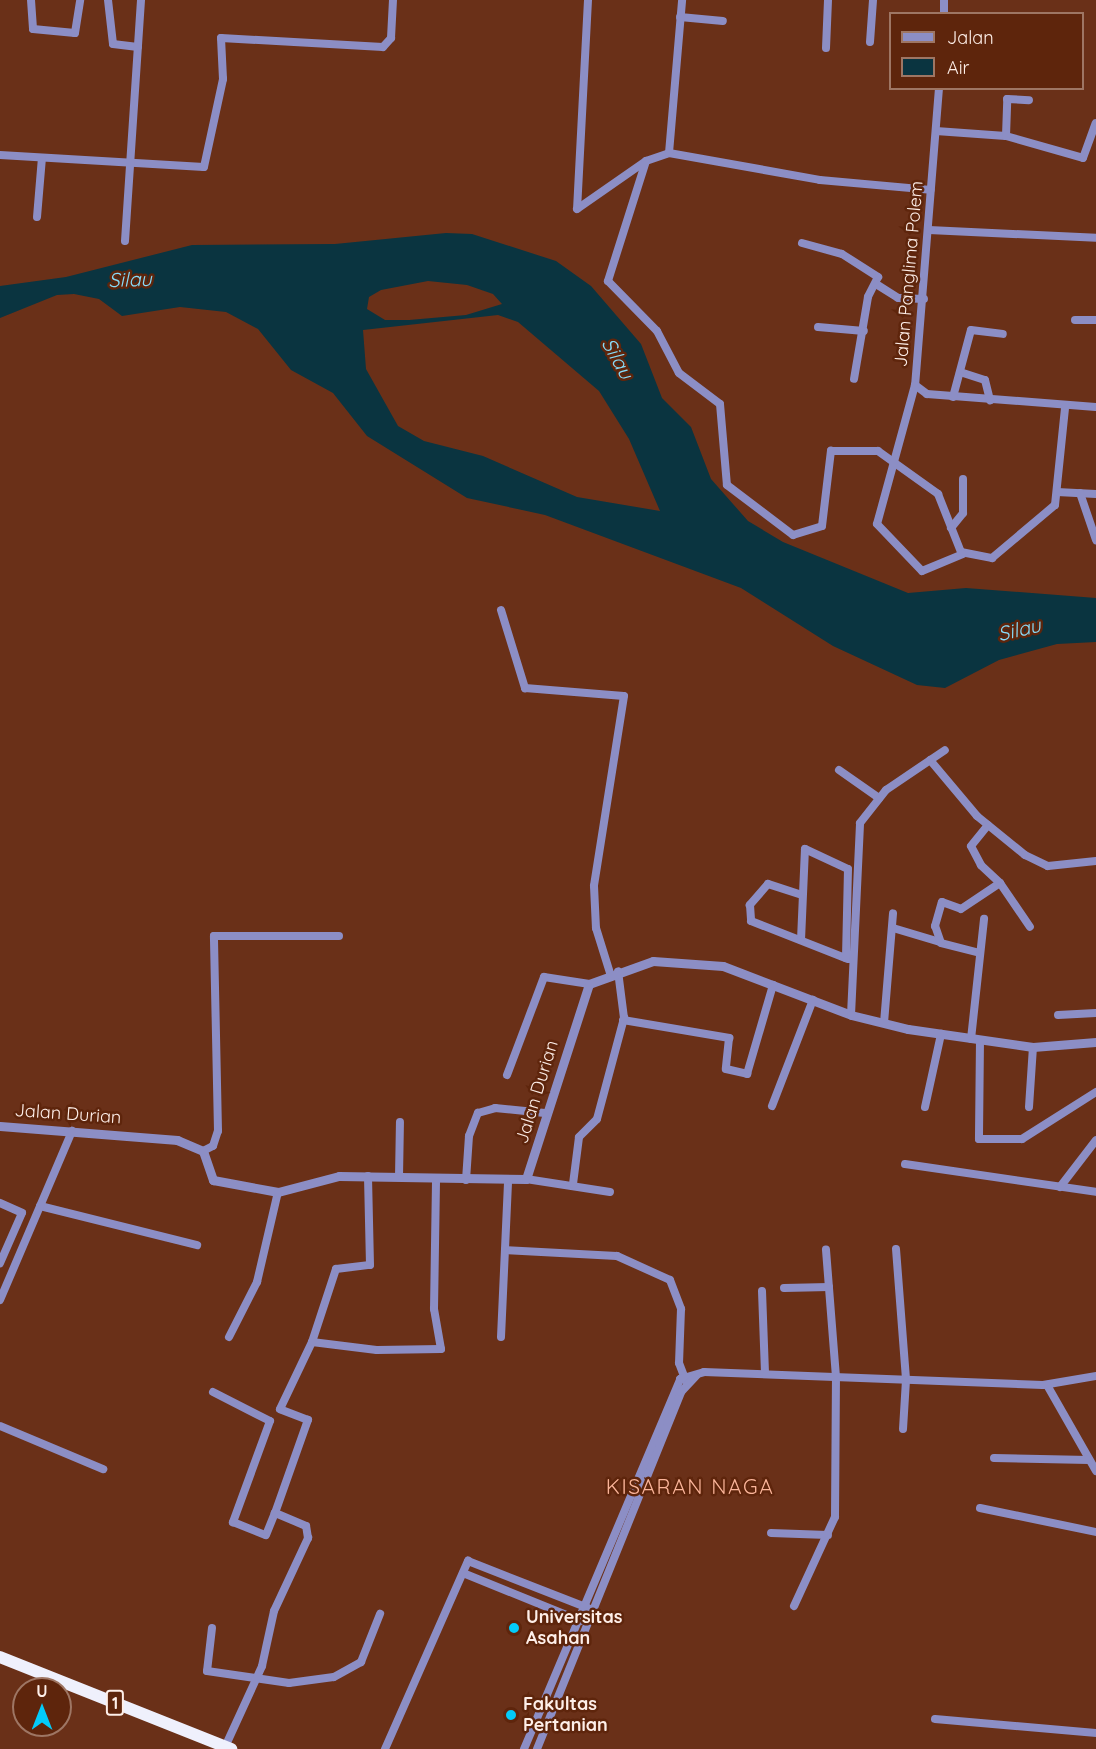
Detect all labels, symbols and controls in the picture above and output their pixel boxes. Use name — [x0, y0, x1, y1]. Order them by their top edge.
legend — [889, 12, 1084, 90]
text: Jalan — [947, 26, 994, 49]
text: Air — [947, 56, 969, 79]
street label: Jalan Panglima Polem — [890, 180, 928, 368]
water label: Silau — [108, 266, 152, 292]
water label: Silau — [597, 333, 639, 383]
water label: Silau — [995, 612, 1043, 646]
street label: Jalan Durian — [511, 1038, 563, 1146]
street label: Jalan Durian — [14, 1099, 122, 1129]
district label: KISARAN NAGA — [606, 1473, 774, 1499]
place label: Universitas Asahan — [526, 1607, 622, 1650]
marker: Universitas Asahan — [507, 1621, 521, 1635]
north arrow — [12, 1677, 72, 1737]
text: U — [36, 1681, 48, 1701]
road number: 1 — [104, 1690, 126, 1716]
place label: Fakultas Pertanian — [523, 1694, 608, 1736]
marker: Fakultas Pertanian — [504, 1708, 518, 1722]

